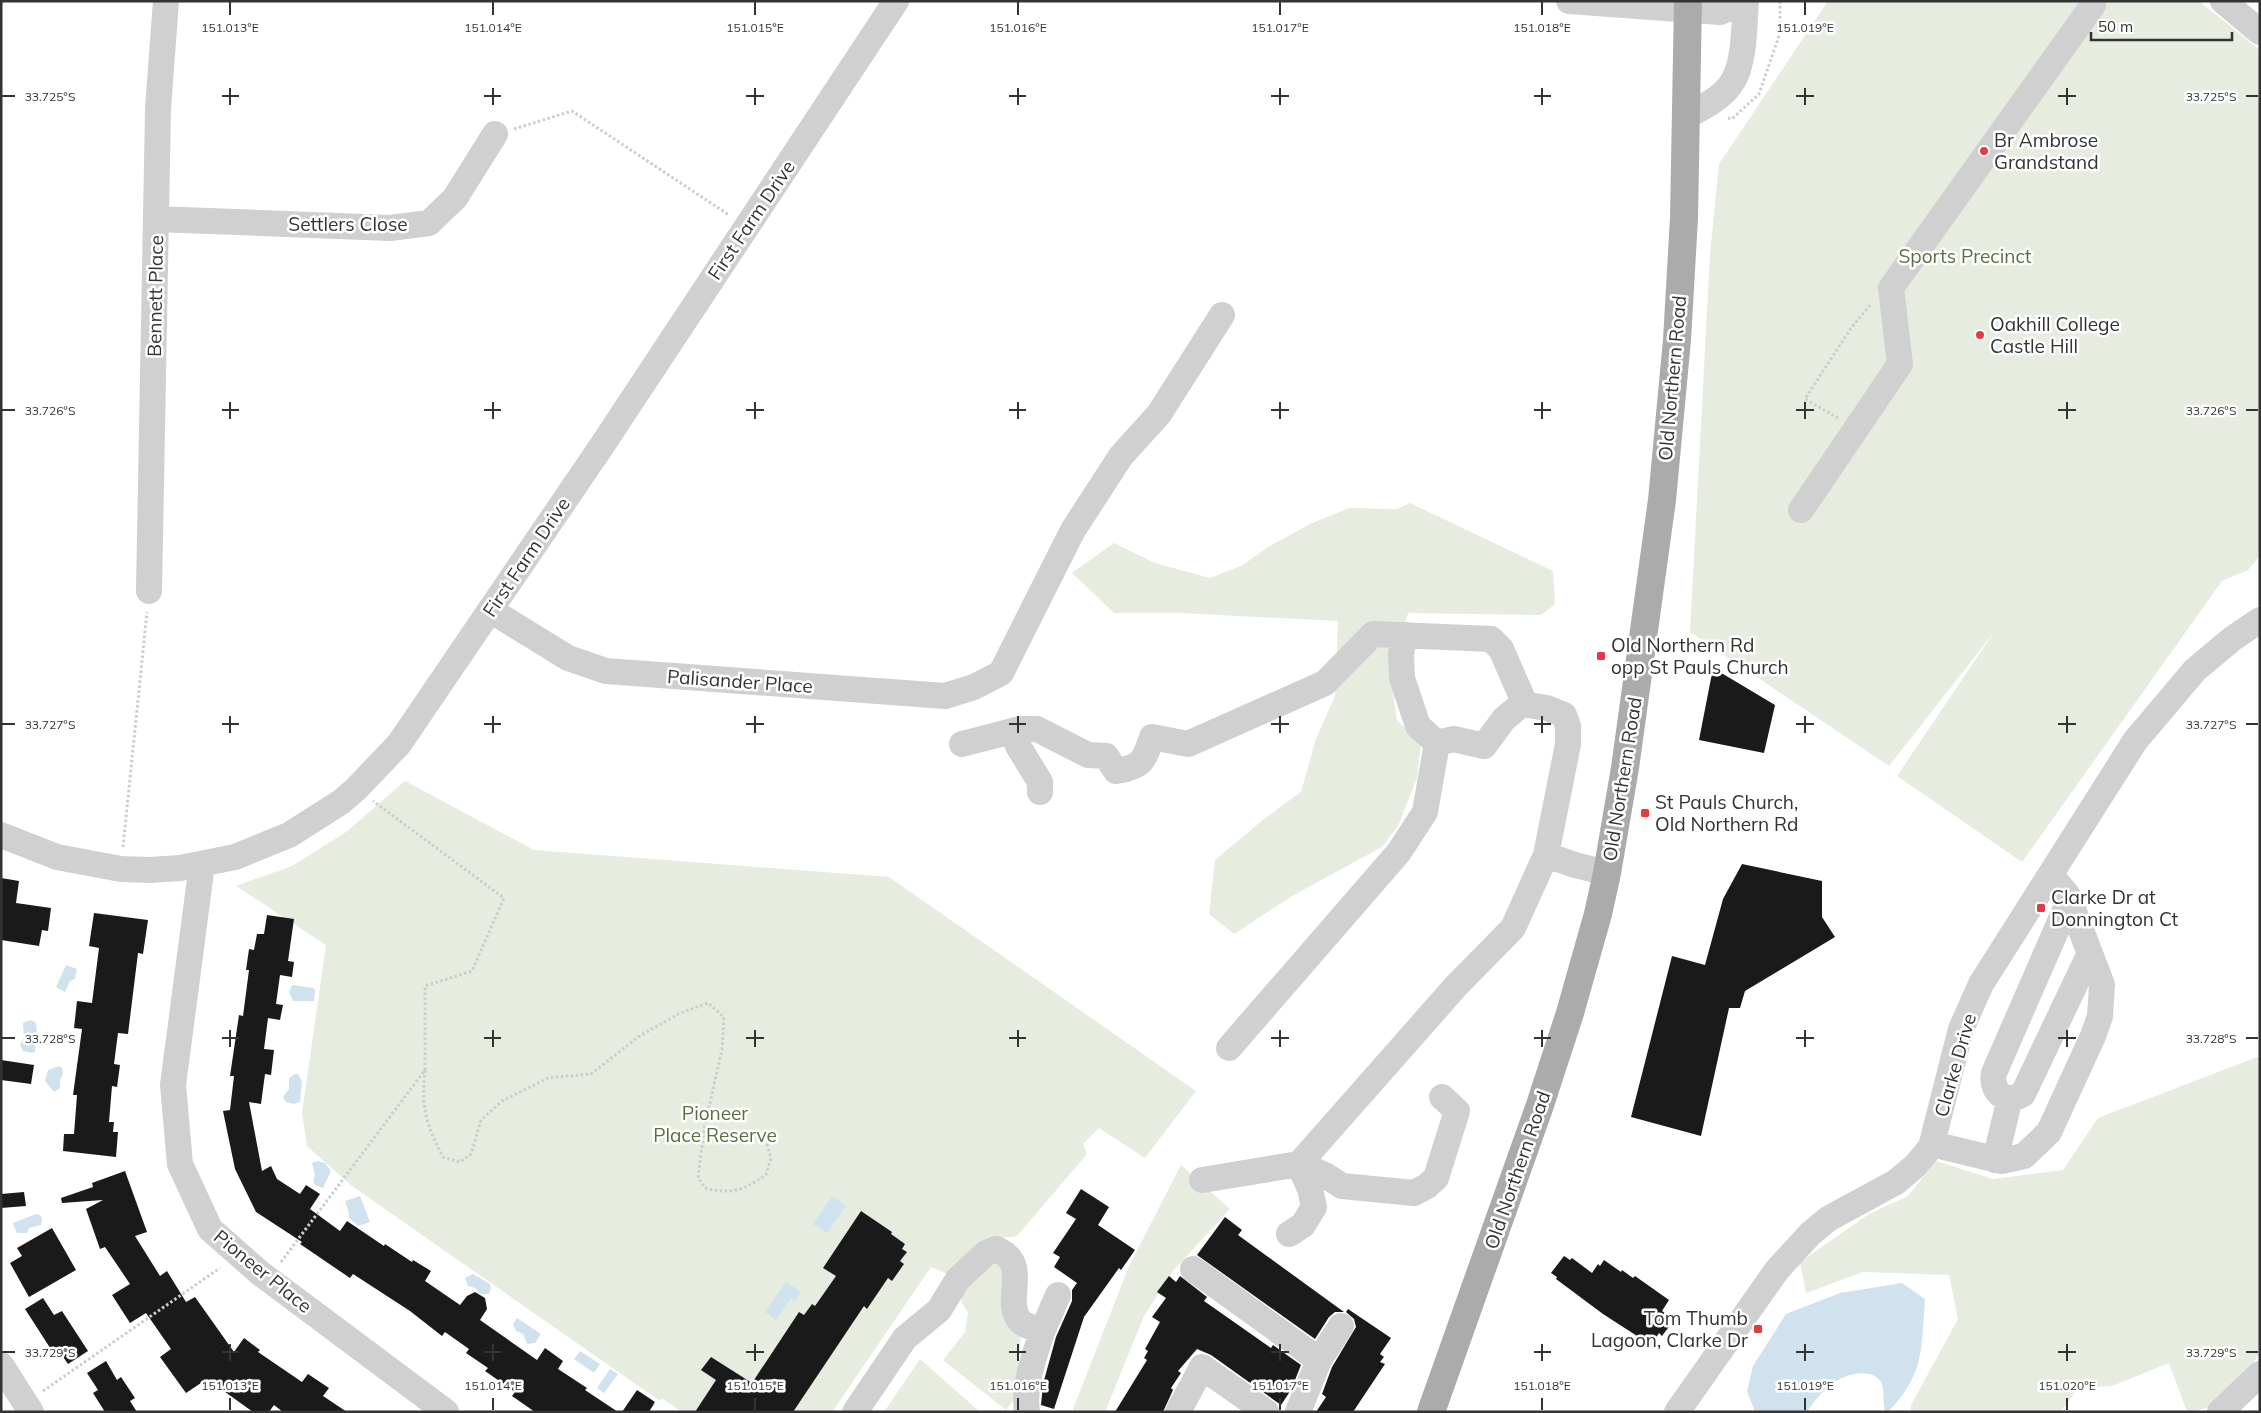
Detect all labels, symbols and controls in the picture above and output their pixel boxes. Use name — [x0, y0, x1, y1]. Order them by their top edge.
scale bar — [2091, 10, 2232, 42]
text: 50 m — [2098, 17, 2133, 36]
text: 151.013°E — [201, 20, 259, 35]
text: 151.014°E — [464, 20, 522, 35]
text: 151.015°E — [726, 20, 784, 35]
text: 151.016°E — [989, 20, 1047, 35]
text: 151.017°E — [1251, 20, 1309, 35]
text: 151.018°E — [1513, 20, 1571, 35]
text: 151.019°E — [1776, 20, 1834, 35]
text: 33.725°S — [25, 89, 75, 104]
text: 33.725°S — [2186, 89, 2236, 104]
place label: Br Ambrose Grandstand — [1994, 128, 2099, 174]
marker: Br Ambrose Grandstand — [1978, 145, 1990, 157]
street label: First Farm Drive — [702, 156, 800, 284]
street label: Settlers Close — [288, 212, 408, 236]
street label: Bennett Place — [142, 235, 168, 357]
park label: Sports Precinct — [1899, 244, 2032, 268]
street label: Old Northern Road — [1653, 294, 1691, 462]
place label: Oakhill College Castle Hill — [1990, 312, 2120, 358]
marker: Oakhill College Castle Hill — [1974, 329, 1986, 341]
text: 33.726°S — [25, 403, 75, 418]
text: 33.726°S — [2186, 403, 2236, 418]
street label: First Farm Drive — [477, 493, 575, 621]
place label: Old Northern Rd opp St Pauls Church — [1611, 633, 1789, 679]
marker: Old Northern Rd opp St Pauls Church — [1595, 650, 1607, 662]
street label: Palisander Place — [666, 664, 814, 698]
street label: Old Northern Road — [1597, 695, 1647, 863]
text: 33.727°S — [25, 717, 75, 732]
text: 33.727°S — [2186, 717, 2236, 732]
place label: St Pauls Church, Old Northern Rd — [1655, 790, 1798, 836]
marker: St Pauls Church, Old Northern Rd — [1639, 807, 1651, 819]
place label: Clarke Dr at Donnington Ct — [2051, 885, 2179, 931]
marker: Clarke Dr at Donnington Ct — [2035, 902, 2047, 914]
street label: Clarke Drive — [1929, 1010, 1981, 1120]
text: 33.728°S — [25, 1031, 75, 1046]
text: 33.728°S — [2186, 1031, 2236, 1046]
street label: Old Northern Road — [1479, 1088, 1555, 1252]
park label: Pioneer Place Reserve — [653, 1101, 777, 1147]
street label: Pioneer Place — [209, 1224, 317, 1318]
place label: Tom Thumb Lagoon, Clarke Dr — [1591, 1306, 1748, 1352]
marker: Tom Thumb Lagoon, Clarke Dr — [1752, 1323, 1764, 1335]
text: 33.729°S — [25, 1345, 75, 1360]
text: 33.729°S — [2186, 1345, 2236, 1360]
text: 151.013°E — [201, 1378, 259, 1393]
text: 151.014°E — [464, 1378, 522, 1393]
text: 151.015°E — [726, 1378, 784, 1393]
text: 151.016°E — [989, 1378, 1047, 1393]
text: 151.017°E — [1251, 1378, 1309, 1393]
text: 151.018°E — [1513, 1378, 1571, 1393]
text: 151.019°E — [1776, 1378, 1834, 1393]
text: 151.020°E — [2038, 1378, 2096, 1393]

